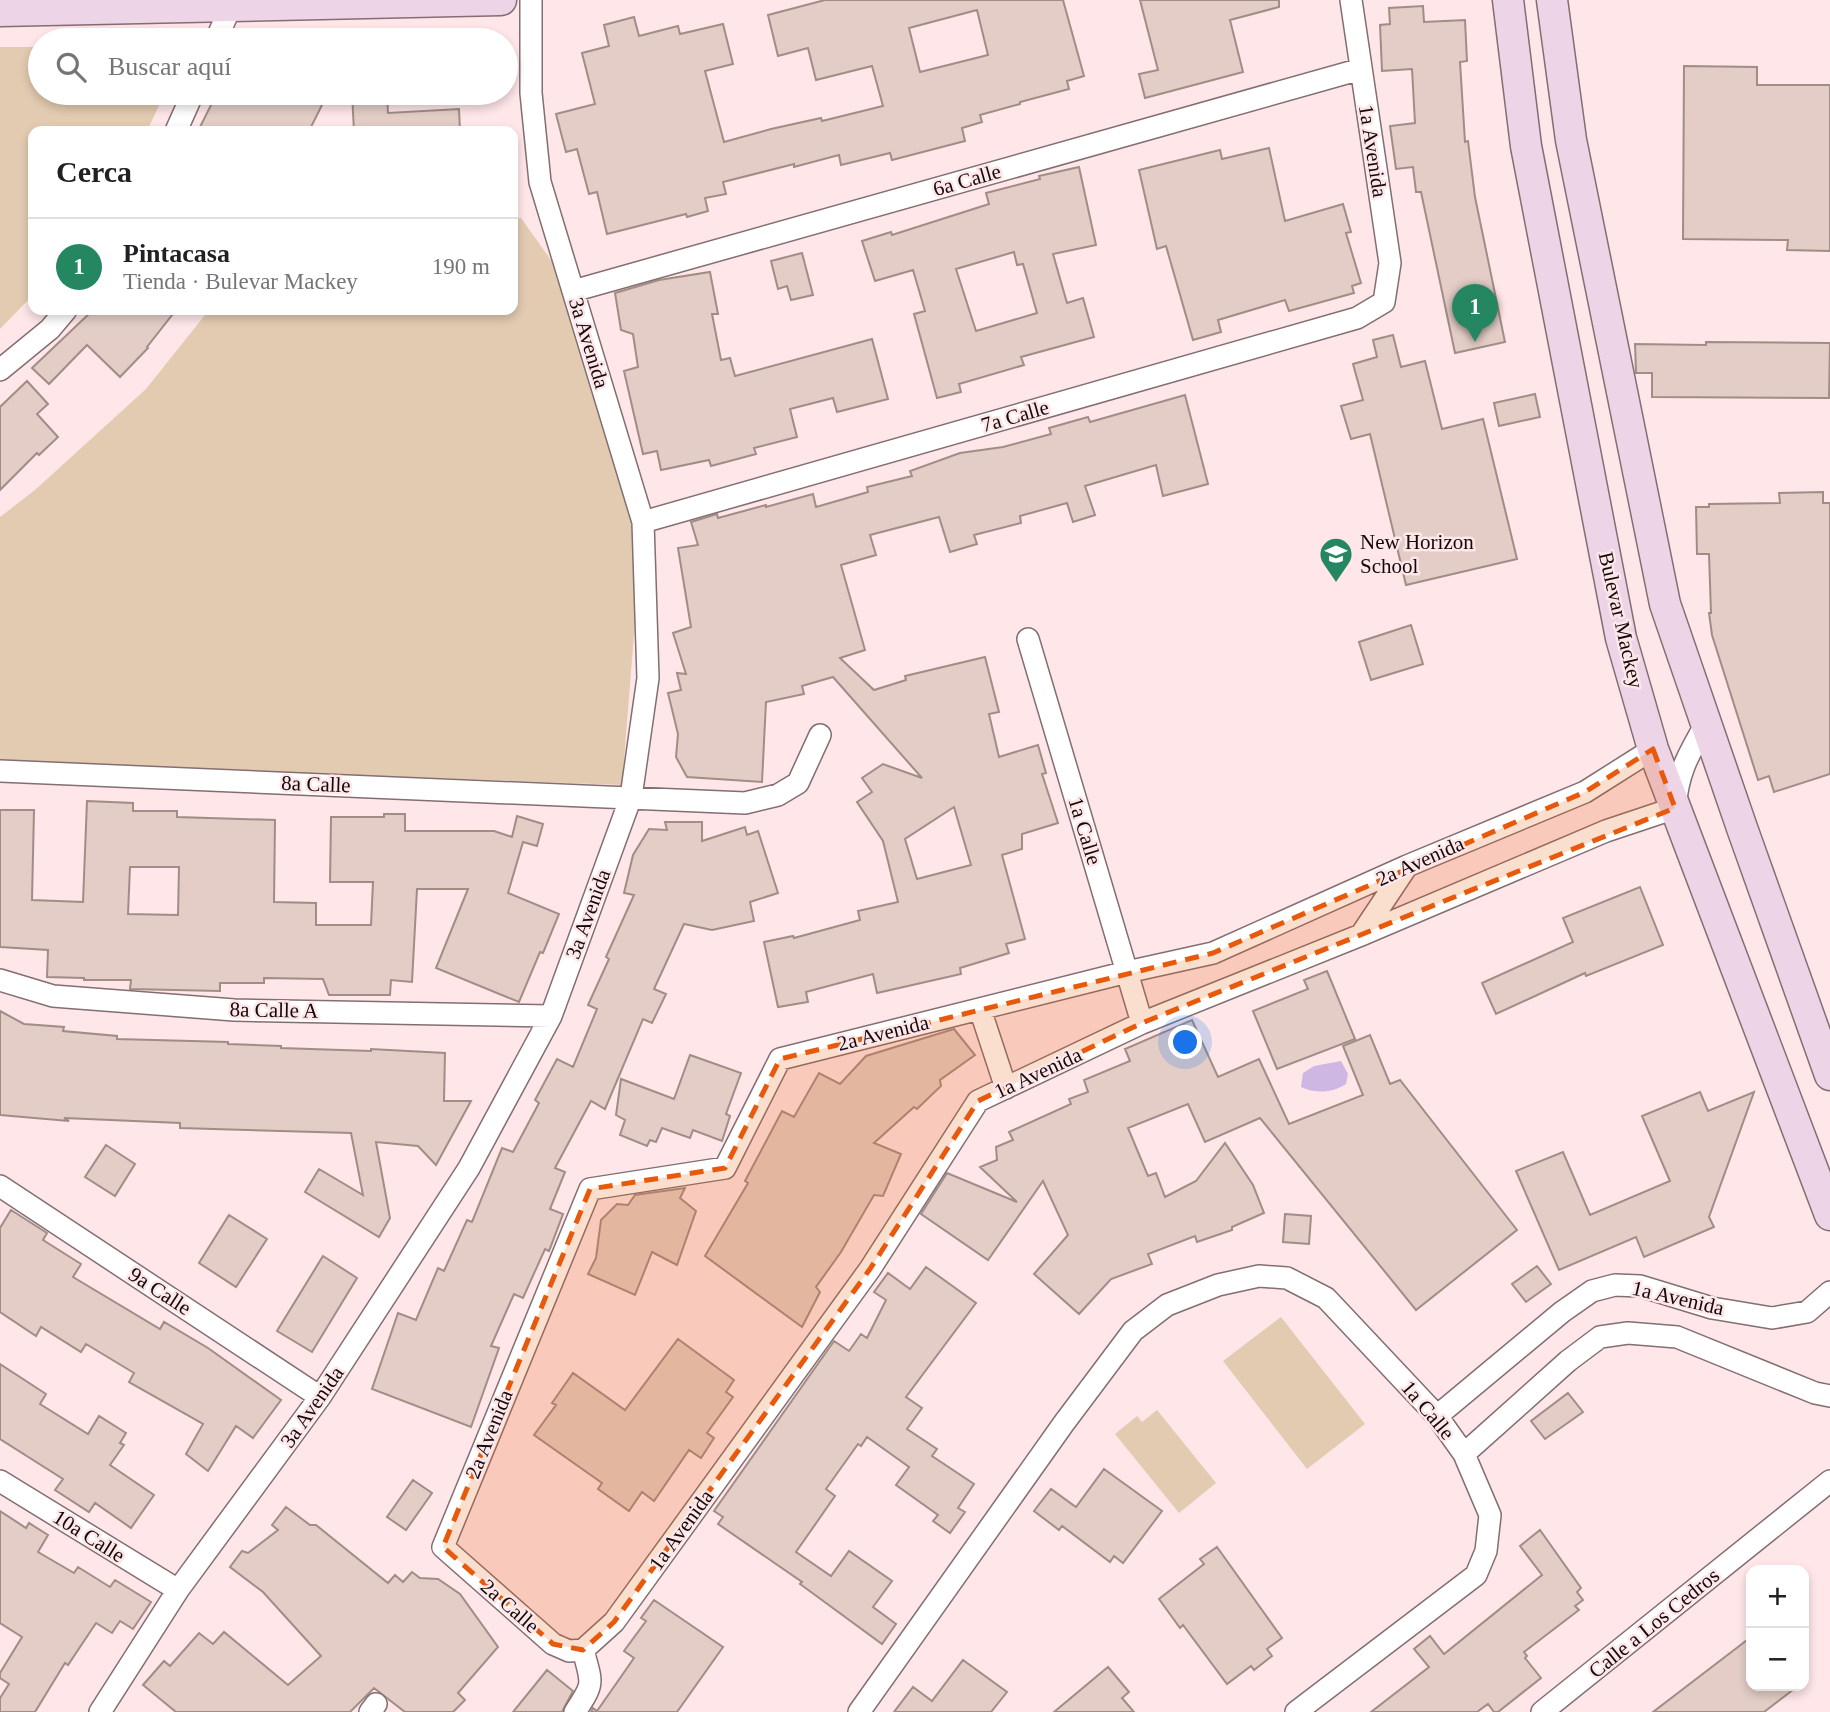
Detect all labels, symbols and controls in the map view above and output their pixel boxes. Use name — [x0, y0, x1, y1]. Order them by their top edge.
search box — [28, 28, 518, 105]
icon: search — [52, 48, 90, 86]
text: Buscar aquí — [108, 52, 231, 81]
street label: 1a Avenida — [1354, 103, 1392, 200]
text: Cerca — [56, 155, 132, 188]
street label: 6a Calle — [930, 159, 1004, 201]
text: Pintacasa — [123, 239, 230, 268]
text: 1 — [73, 254, 85, 279]
text: 190 m — [432, 254, 490, 279]
text: Tienda · Bulevar Mackey — [123, 269, 358, 294]
pin: 1 — [1452, 284, 1498, 342]
street label: 3a Avenida — [564, 295, 614, 392]
street label: 7a Calle — [978, 395, 1052, 437]
place label: New Horizon School — [1360, 530, 1474, 578]
school or university icon: New Horizon School — [1317, 535, 1355, 584]
street label: Bulevar Mackey — [1594, 549, 1648, 691]
street label: 8a Calle — [281, 771, 351, 797]
street label: 1a Calle — [1063, 794, 1107, 868]
street label: 2a Avenida — [1372, 831, 1468, 891]
street label: 3a Avenida — [561, 865, 615, 962]
street label: 8a Calle A — [229, 997, 319, 1023]
street label: 2a Avenida — [835, 1010, 932, 1056]
your location — [1168, 1025, 1202, 1059]
street label: 1a Avenida — [991, 1042, 1086, 1104]
street label: 9a Calle — [124, 1262, 196, 1320]
street label: 1a Avenida — [1630, 1276, 1727, 1320]
street label: 3a Avenida — [275, 1361, 349, 1452]
street label: 1a Calle — [1397, 1376, 1459, 1444]
street label: 2a Avenida — [460, 1386, 518, 1482]
street label: 1a Avenida — [644, 1485, 719, 1575]
street label: 10a Calle — [49, 1505, 129, 1567]
street label: Calle a Los Cedros — [1584, 1563, 1724, 1683]
map controls — [1746, 1565, 1809, 1691]
button: + — [1746, 1565, 1809, 1628]
street label: 2a Calle — [476, 1574, 544, 1638]
button: − — [1746, 1628, 1809, 1691]

